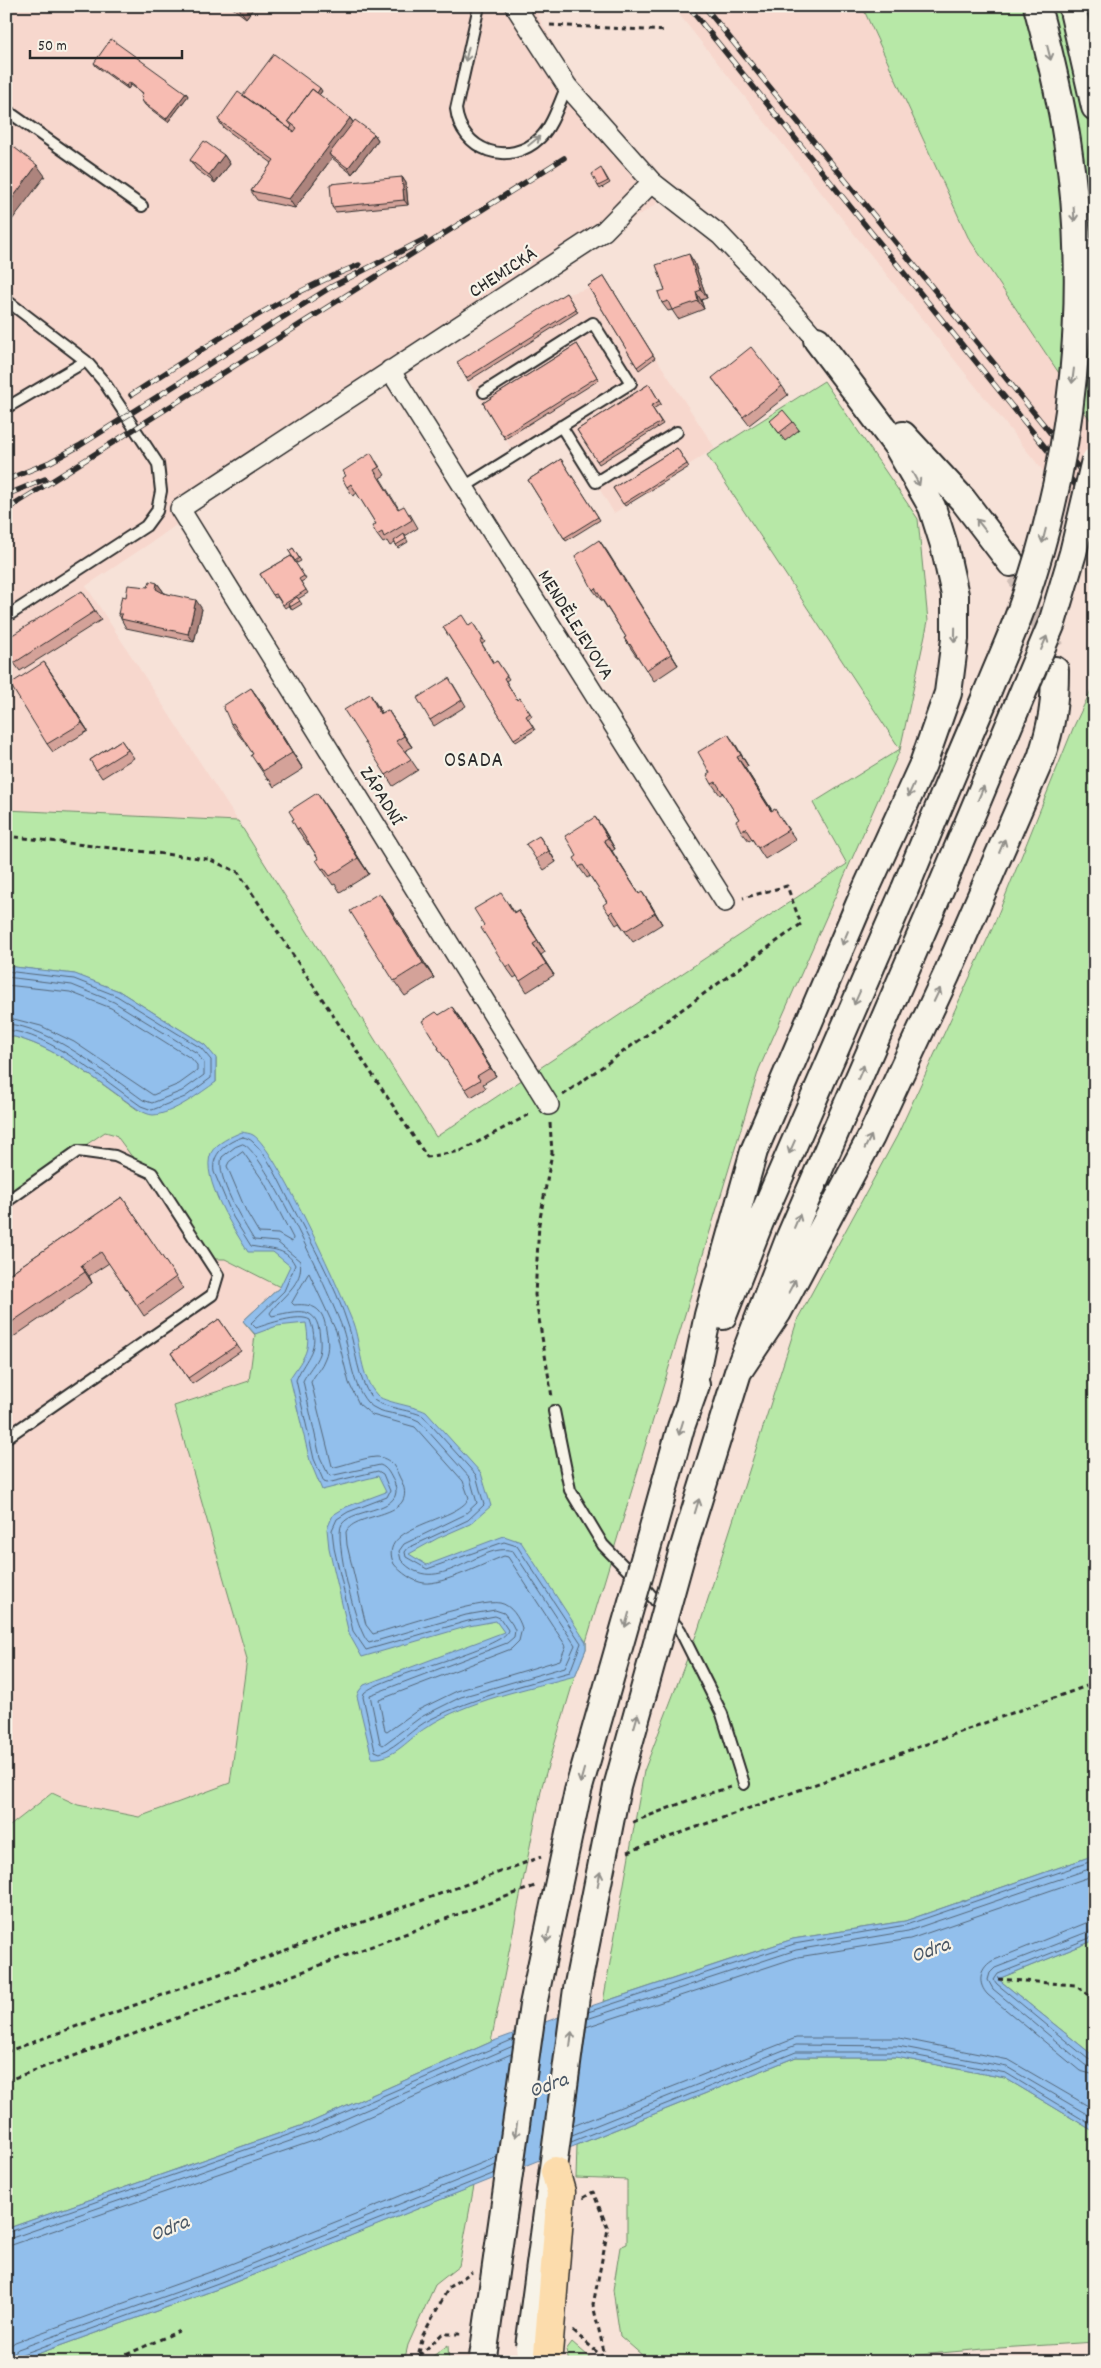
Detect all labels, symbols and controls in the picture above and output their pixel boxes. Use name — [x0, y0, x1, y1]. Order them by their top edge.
scale bar — [30, 28, 182, 60]
text: 50 m — [38, 36, 67, 58]
one-way arrow — [462, 45, 471, 61]
one-way arrow — [1045, 45, 1055, 61]
one-way arrow — [527, 136, 540, 147]
one-way arrow — [1070, 205, 1079, 221]
street label: CHEMICKÁ — [464, 241, 543, 306]
one-way arrow — [1068, 368, 1078, 384]
one-way arrow — [911, 472, 921, 487]
one-way arrow — [976, 518, 987, 531]
one-way arrow — [1039, 527, 1048, 543]
street label: MENDĚLEJEVOVA — [529, 565, 620, 686]
one-way arrow — [950, 626, 960, 642]
one-way arrow — [1039, 636, 1049, 651]
district label: OSADA — [444, 747, 504, 777]
street label: ZÁPADNÍ — [351, 762, 410, 832]
one-way arrow — [906, 782, 916, 797]
one-way arrow — [977, 786, 986, 801]
one-way arrow — [997, 839, 1007, 854]
one-way arrow — [839, 930, 849, 945]
one-way arrow — [932, 988, 942, 1003]
one-way arrow — [852, 990, 862, 1005]
one-way arrow — [857, 1065, 867, 1080]
one-way arrow — [863, 1135, 873, 1150]
one-way arrow — [787, 1139, 797, 1154]
one-way arrow — [792, 1214, 802, 1229]
one-way arrow — [788, 1279, 797, 1294]
one-way arrow — [676, 1420, 686, 1436]
one-way arrow — [692, 1499, 702, 1515]
one-way arrow — [621, 1611, 631, 1627]
one-way arrow — [631, 1713, 641, 1729]
one-way arrow — [577, 1768, 586, 1784]
one-way arrow — [595, 1871, 604, 1887]
one-way arrow — [543, 1926, 552, 1942]
water label: Odra — [907, 1931, 956, 1973]
one-way arrow — [566, 2031, 576, 2047]
water label: Odra — [525, 2066, 574, 2108]
one-way arrow — [511, 2121, 521, 2137]
water label: Odra — [146, 2208, 195, 2251]

